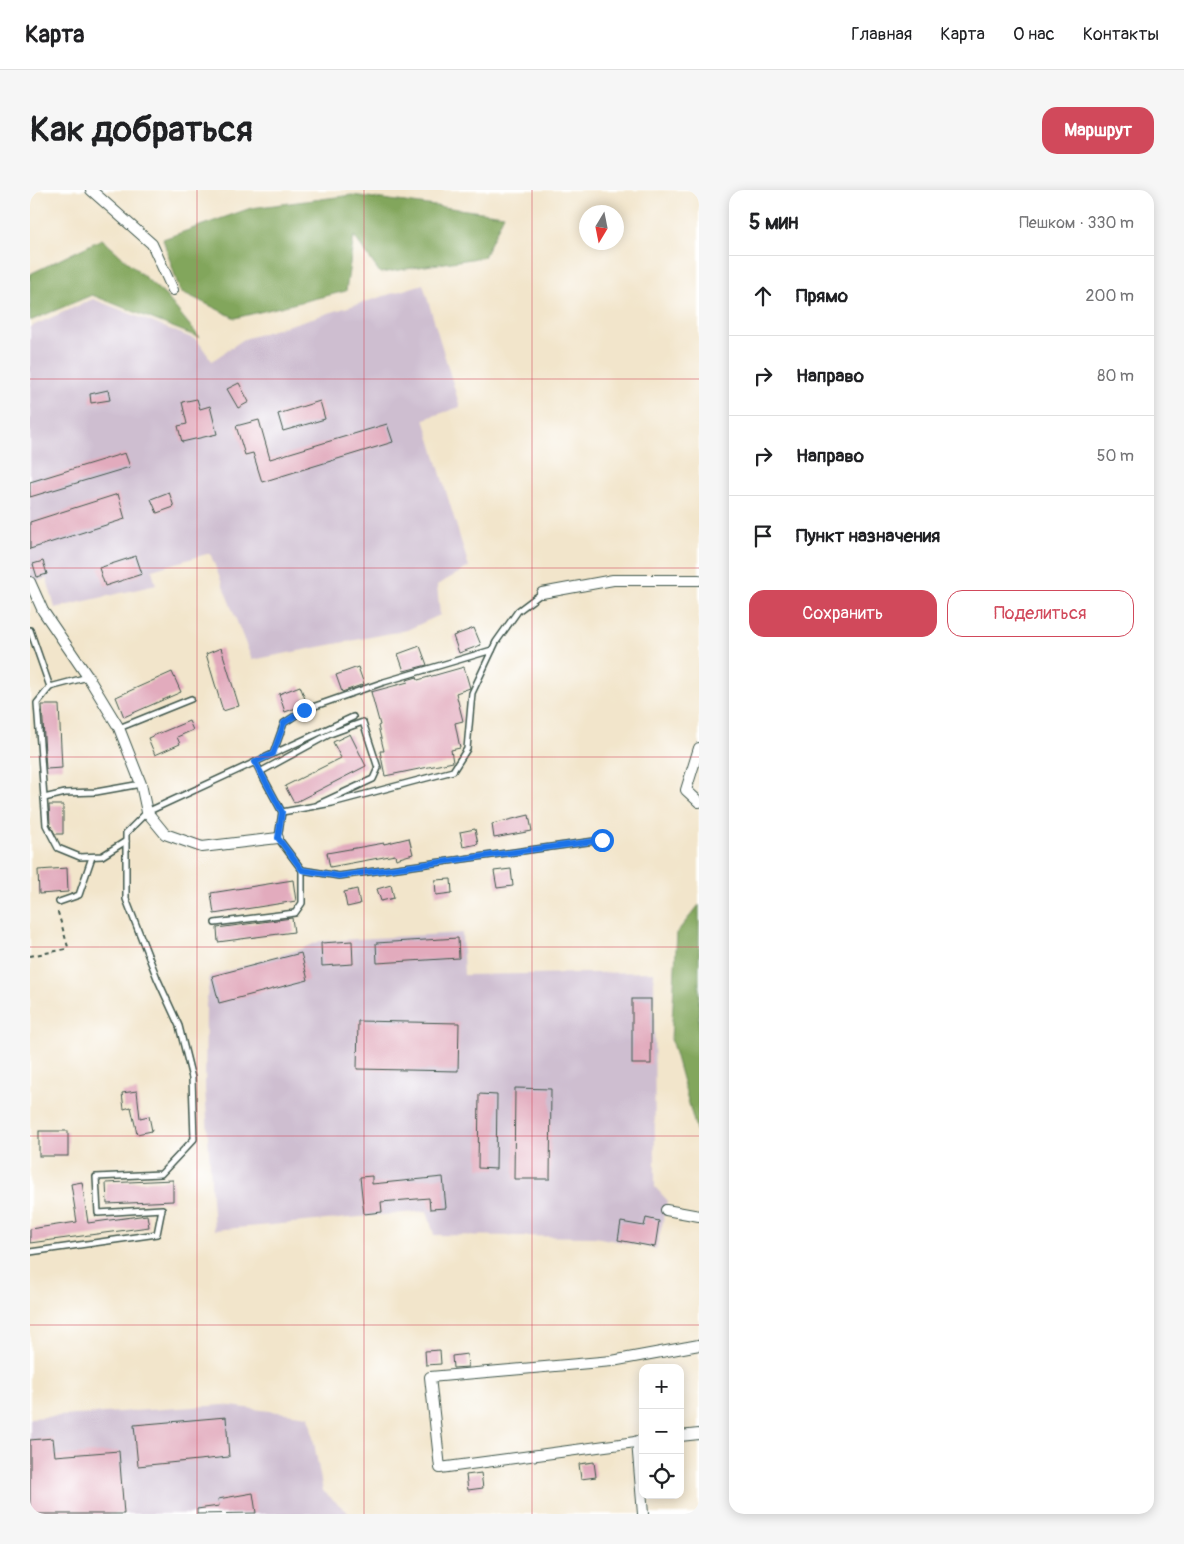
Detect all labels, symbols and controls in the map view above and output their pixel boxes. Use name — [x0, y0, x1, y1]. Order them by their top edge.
text: Карта — [25, 20, 84, 49]
text: Главная — [851, 23, 912, 46]
text: Карта — [940, 23, 985, 46]
text: О нас — [1013, 23, 1055, 46]
text: Контакты — [1083, 23, 1159, 46]
button: Маршрут — [1042, 107, 1154, 154]
text: Как добраться — [30, 108, 253, 152]
north arrow — [579, 205, 624, 250]
text: 5 мин — [749, 209, 799, 236]
text: Пешком · 330 m — [1019, 213, 1134, 233]
icon: ahead — [749, 282, 777, 310]
text: Прямо — [796, 284, 848, 308]
text: 200 m — [1086, 286, 1134, 306]
icon: right — [749, 362, 777, 390]
text: Направо — [796, 364, 864, 388]
text: 80 m — [1097, 366, 1134, 386]
icon: right — [749, 442, 777, 470]
text: Направо — [796, 444, 864, 468]
text: 50 m — [1097, 446, 1134, 466]
icon: arrive — [749, 522, 777, 550]
text: Пункт назначения — [796, 524, 940, 548]
button: Сохранить — [749, 590, 937, 637]
button: Поделиться — [947, 590, 1134, 637]
route end — [293, 699, 316, 722]
route start — [591, 829, 614, 852]
map controls — [639, 1364, 684, 1499]
button: + — [639, 1364, 684, 1409]
button: − — [639, 1409, 684, 1454]
button: locate — [639, 1454, 684, 1499]

